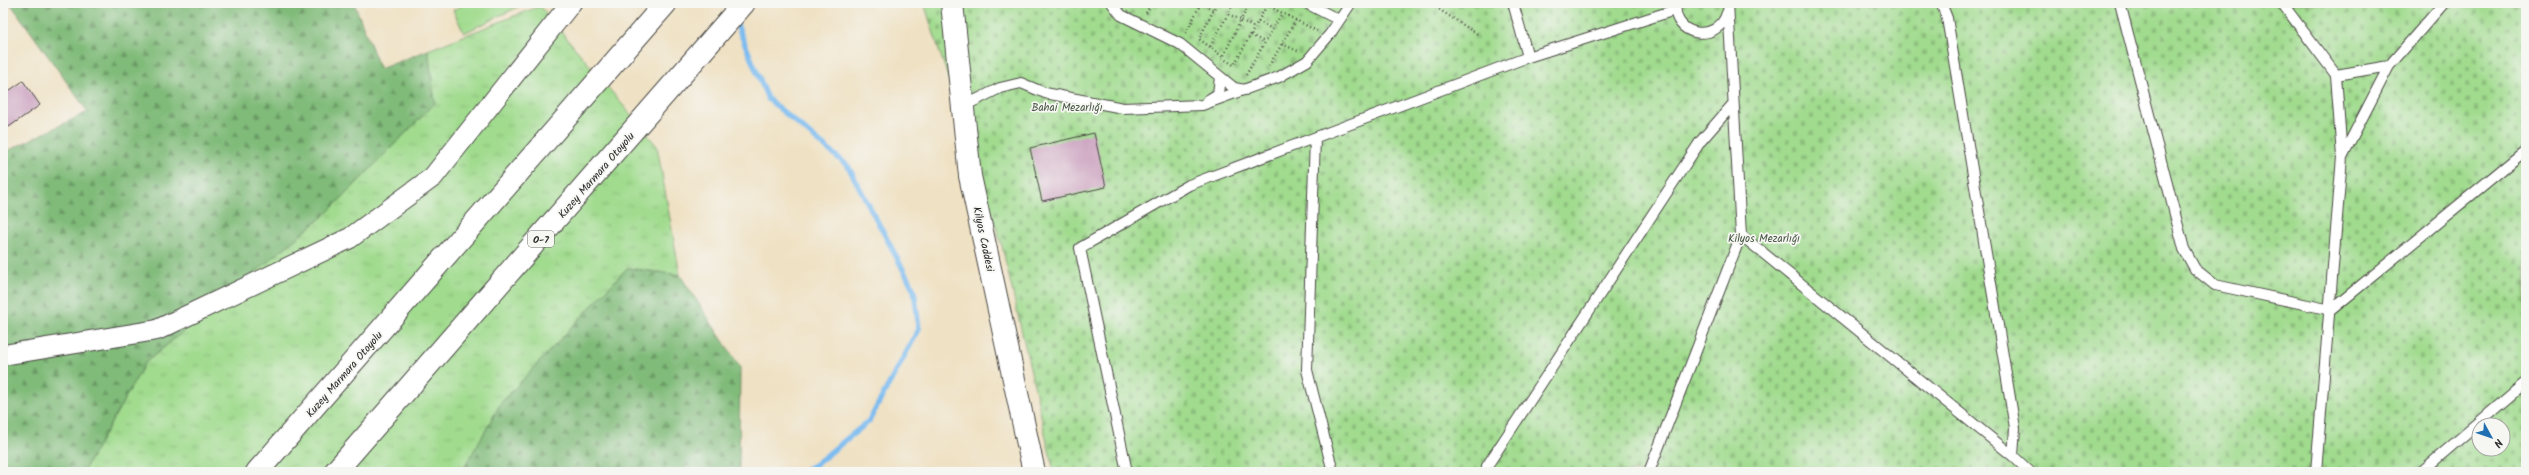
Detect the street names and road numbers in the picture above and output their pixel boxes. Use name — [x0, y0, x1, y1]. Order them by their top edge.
street label: Kuzey Marmara Otoyolu — [554, 128, 640, 223]
street label: Kilyos Caddesi — [967, 205, 999, 274]
road number: O-7 — [528, 231, 554, 247]
street label: Kuzey Marmara Otoyolu — [302, 327, 388, 422]

